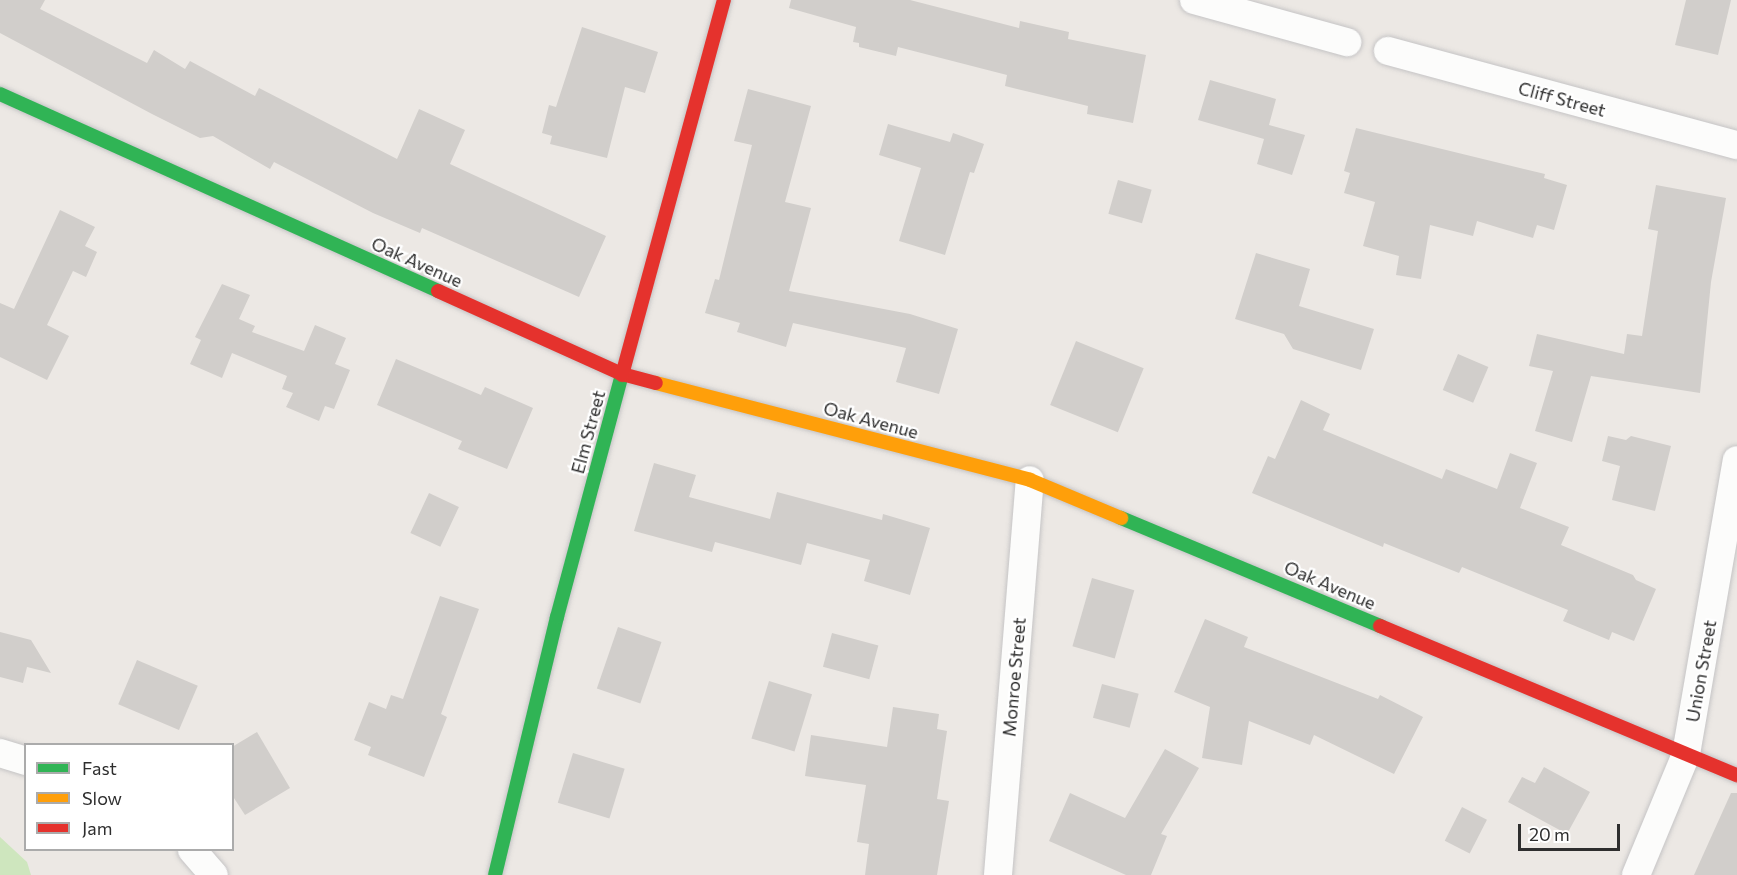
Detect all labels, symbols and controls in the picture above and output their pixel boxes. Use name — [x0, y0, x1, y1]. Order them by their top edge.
street label: Cliff Street — [1516, 77, 1608, 121]
street label: Oak Avenue — [368, 232, 466, 292]
street label: Elm Street — [567, 388, 609, 476]
street label: Oak Avenue — [821, 397, 921, 443]
street label: Oak Avenue — [1281, 556, 1379, 614]
street label: Monroe Street — [998, 616, 1030, 738]
street label: Union Street — [1681, 618, 1721, 724]
legend — [24, 743, 234, 851]
text: Fast — [82, 757, 117, 779]
text: Slow — [82, 787, 122, 809]
scale bar — [1521, 812, 1623, 850]
text: Jam — [82, 817, 112, 839]
text: 20 m — [1529, 823, 1570, 845]

